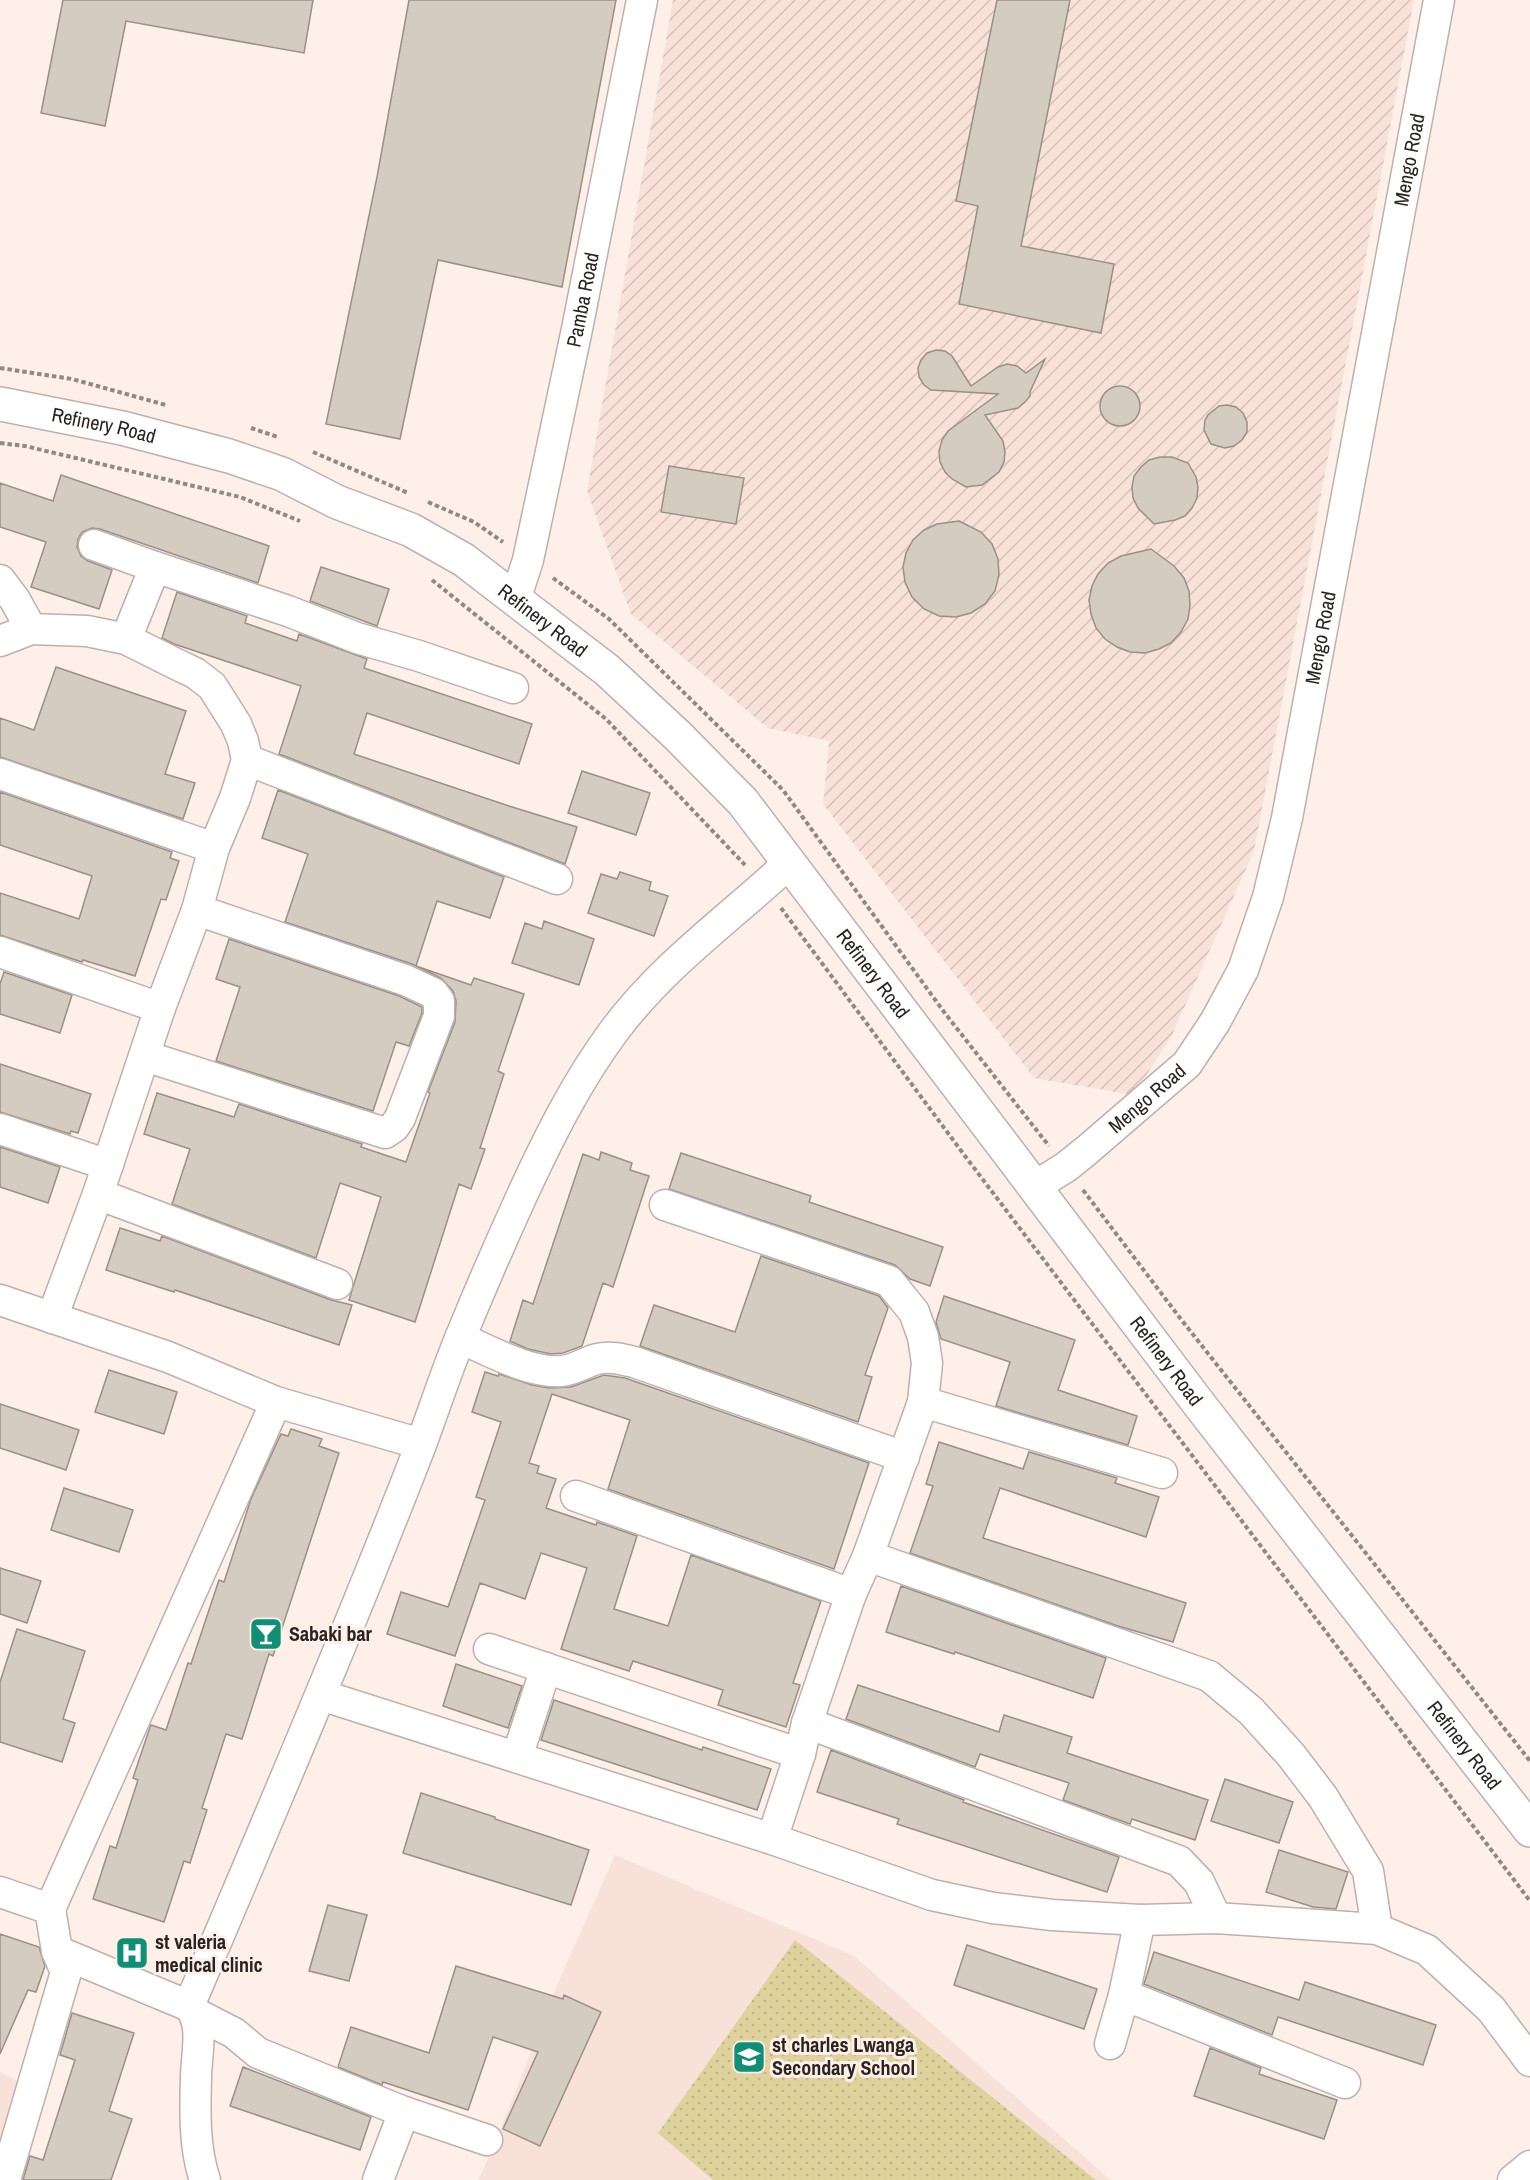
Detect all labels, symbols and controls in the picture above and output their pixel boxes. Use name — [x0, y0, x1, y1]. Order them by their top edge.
street label: Mengo Road — [1387, 111, 1431, 208]
street label: Pamba Road — [560, 250, 605, 349]
street label: Refinery Road — [50, 401, 159, 449]
street label: Refinery Road — [493, 577, 593, 663]
street label: Mengo Road — [1298, 589, 1342, 686]
street label: Refinery Road — [831, 923, 916, 1024]
street label: Mengo Road — [1102, 1057, 1191, 1139]
street label: Refinery Road — [1124, 1310, 1210, 1411]
bar icon: Sabaki bar — [248, 1616, 284, 1652]
place label: Sabaki bar — [289, 1620, 373, 1647]
street label: Refinery Road — [1421, 1695, 1508, 1795]
place label: st valeria medical clinic — [155, 1928, 263, 1978]
hospital icon: st valeria medical clinic — [114, 1935, 150, 1971]
place label: st charles Lwanga Secondary School — [772, 2031, 915, 2081]
school or university icon: st charles Lwanga Secondary School — [731, 2039, 767, 2075]

